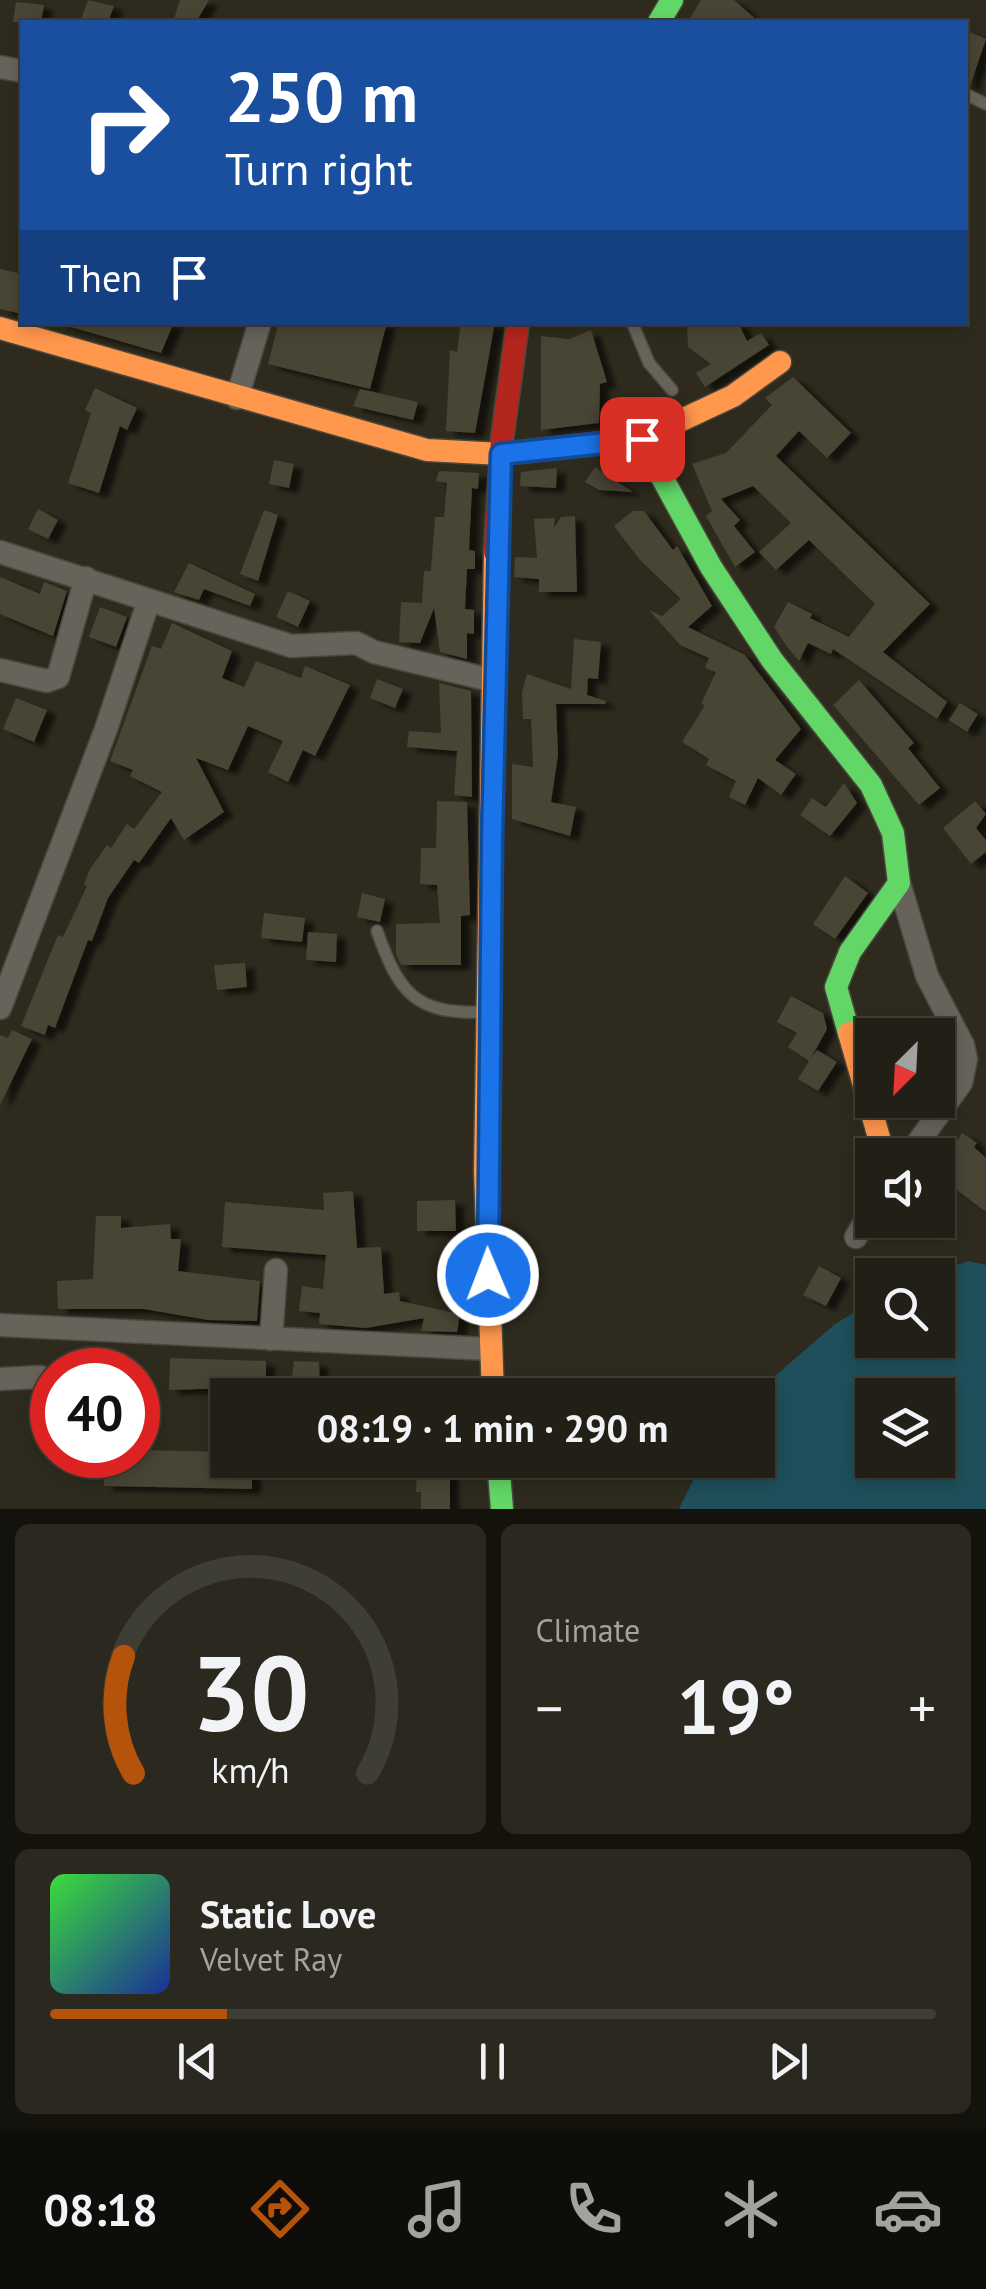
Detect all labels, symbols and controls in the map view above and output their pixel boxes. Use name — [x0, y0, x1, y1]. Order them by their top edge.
text: 250 m — [225, 51, 418, 141]
icon: right — [60, 60, 190, 190]
text: Turn right — [225, 139, 413, 197]
icon: arrive — [162, 250, 217, 305]
text: Then — [60, 253, 142, 302]
pin — [600, 397, 685, 482]
icon: arrive — [615, 412, 670, 467]
north arrow — [855, 1018, 955, 1118]
map controls — [855, 1018, 955, 1478]
button: sound — [855, 1138, 955, 1238]
position arrow — [436, 1223, 540, 1327]
button: search — [855, 1258, 955, 1358]
speed limit sign: 40 — [30, 1348, 160, 1478]
button: layers — [855, 1378, 955, 1478]
text: 08:19 · 1 min · 290 m — [317, 1403, 668, 1452]
text: Climate — [536, 1609, 640, 1651]
text: 30 — [191, 1625, 309, 1760]
text: 19° — [677, 1658, 795, 1755]
text: − — [536, 1672, 563, 1743]
text: + — [908, 1672, 936, 1743]
text: km/h — [211, 1747, 289, 1793]
text: Static Love — [200, 1889, 376, 1938]
text: Velvet Ray — [200, 1938, 342, 1980]
icon: previous — [170, 2034, 225, 2089]
icon: pause — [465, 2034, 520, 2089]
icon: next — [761, 2034, 816, 2089]
icon: directions — [245, 2174, 315, 2244]
icon: music — [402, 2174, 472, 2244]
icon: phone — [559, 2174, 629, 2244]
icon: climate — [716, 2174, 786, 2244]
icon: car — [873, 2174, 943, 2244]
text: 08:18 — [43, 2180, 158, 2238]

